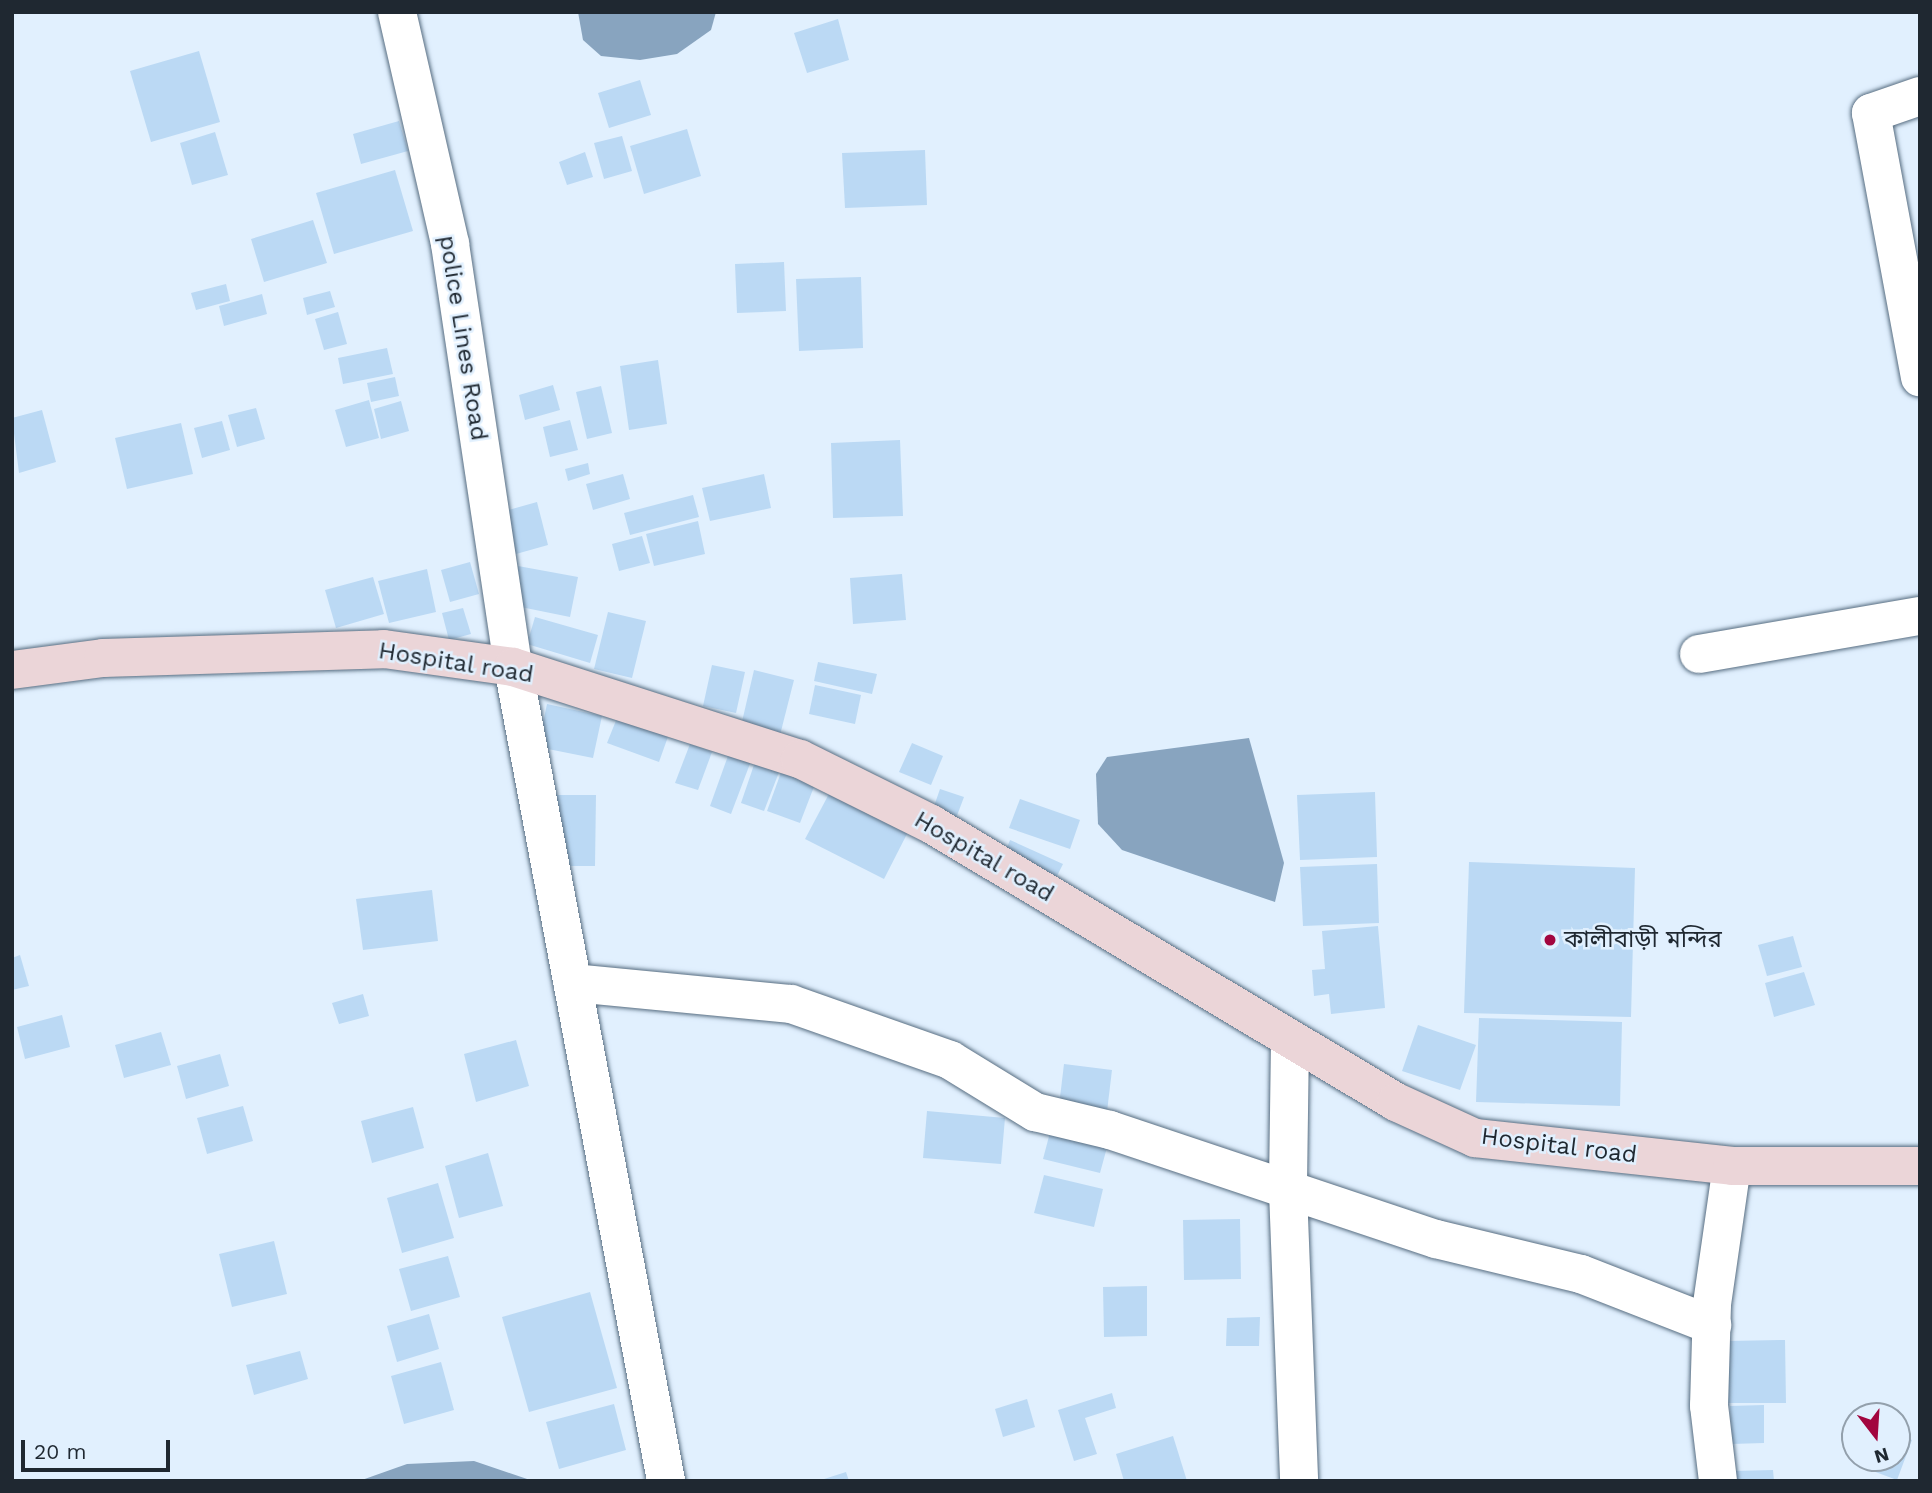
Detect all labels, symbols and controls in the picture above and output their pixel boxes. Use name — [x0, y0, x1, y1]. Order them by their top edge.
street label: police Lines Road — [433, 233, 493, 443]
street label: Hospital road — [376, 636, 536, 690]
street label: Hospital road — [909, 805, 1059, 909]
place label: কালীবাড়ী মন্দির — [1564, 926, 1722, 954]
marker: কালীবাড়ী মন্দির — [1542, 932, 1558, 948]
street label: Hospital road — [1479, 1122, 1639, 1170]
north arrow — [1841, 1402, 1911, 1472]
scale bar — [24, 1426, 173, 1470]
text: 20 m — [34, 1439, 86, 1464]
text: N — [1872, 1443, 1892, 1469]

